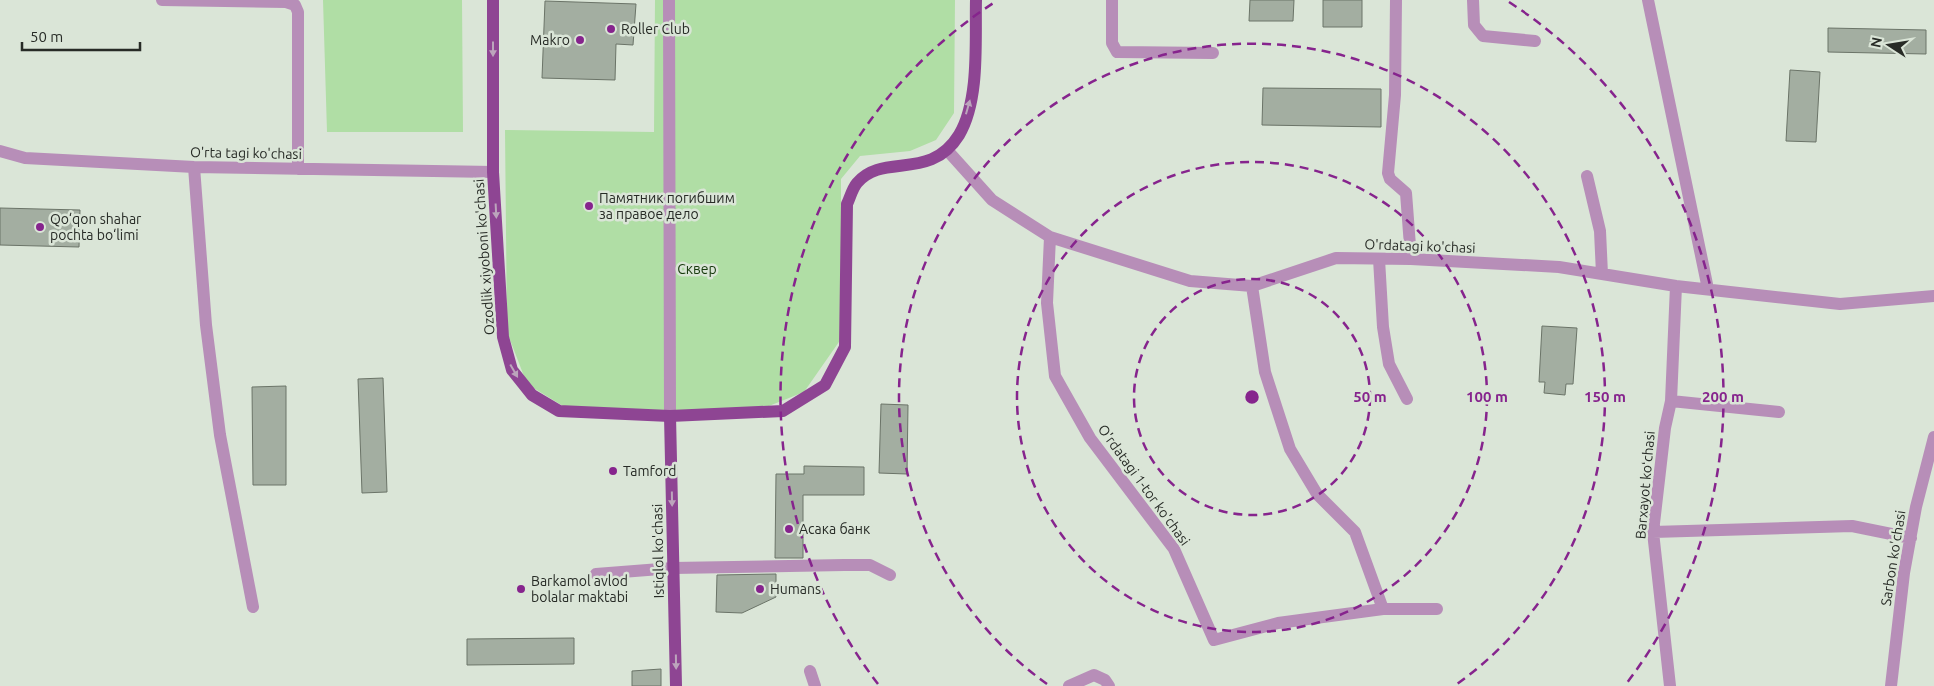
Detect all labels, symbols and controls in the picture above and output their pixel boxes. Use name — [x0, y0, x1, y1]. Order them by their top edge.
scale bar — [22, 20, 140, 52]
north arrow — [1864, 20, 1914, 70]
place label: Roller Club — [621, 21, 690, 37]
marker: Roller Club — [605, 23, 617, 35]
text: 50 m — [30, 28, 63, 45]
place label: Makro — [530, 32, 570, 48]
marker: Makro — [574, 34, 586, 46]
text: N — [1867, 36, 1885, 49]
one-way arrow — [489, 41, 497, 57]
one-way arrow — [965, 100, 973, 115]
street label: O'rta tagi ko'chasi — [190, 144, 302, 162]
street label: Ozodlik xiyoboni ko'chasi — [471, 178, 497, 336]
place label: Памятник погибшим за правое дело — [599, 190, 735, 222]
marker: Памятник погибшим за правое дело — [583, 200, 595, 212]
one-way arrow — [492, 203, 500, 219]
place label: Qo‘qon shahar pochta bo‘limi — [50, 211, 142, 243]
marker: Qo‘qon shahar pochta bo‘limi — [34, 221, 46, 233]
street label: O'rdatagi ko'chasi — [1364, 236, 1476, 256]
park label: Сквер — [677, 261, 717, 277]
one-way arrow — [510, 365, 519, 378]
centre of rings — [1243, 388, 1261, 406]
text: 50 m — [1353, 388, 1387, 405]
text: 100 m — [1466, 388, 1508, 405]
text: 150 m — [1584, 388, 1626, 405]
text: 200 m — [1702, 388, 1744, 405]
street label: O'rdatagi 1-tor ko'chasi — [1095, 421, 1193, 549]
street label: Barxayot koʻchasi — [1632, 430, 1658, 540]
place label: Tamford — [623, 463, 677, 479]
marker: Tamford — [607, 465, 619, 477]
one-way arrow — [668, 491, 676, 507]
street label: Istiqlol ko'chasi — [649, 504, 667, 598]
street label: Sarbon ko'chasi — [1878, 509, 1908, 607]
place label: Асака банк — [799, 521, 870, 537]
marker: Асака банк — [783, 523, 795, 535]
place label: Barkamol avlod bolalar maktabi — [531, 573, 628, 605]
place label: Humans — [770, 581, 821, 597]
marker: Barkamol avlod bolalar maktabi — [515, 583, 527, 595]
marker: Humans — [754, 583, 766, 595]
one-way arrow — [672, 654, 680, 670]

